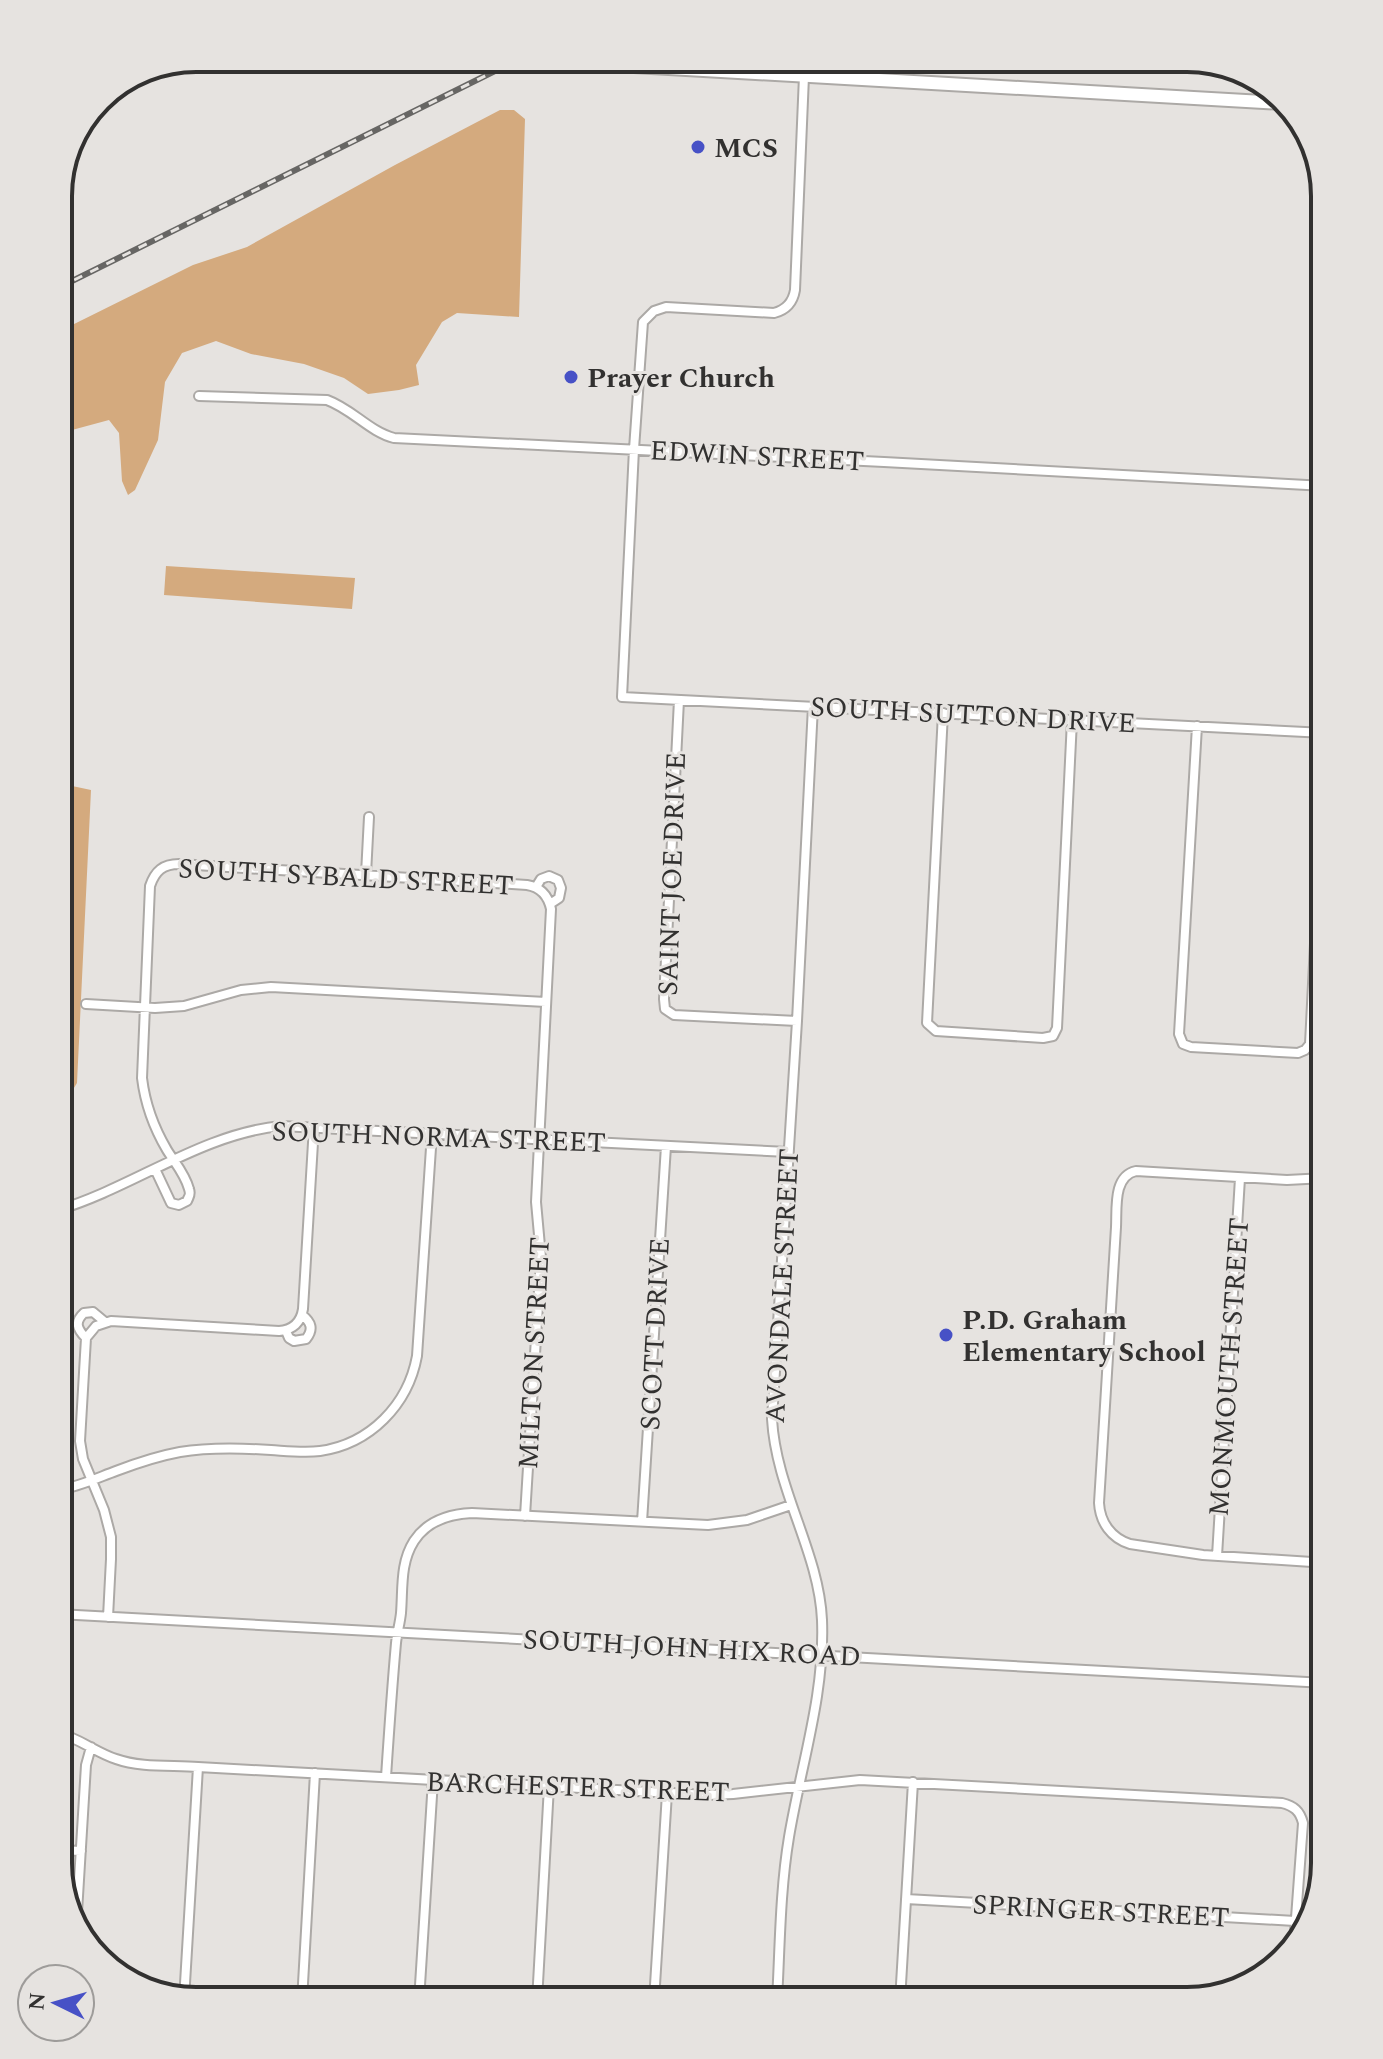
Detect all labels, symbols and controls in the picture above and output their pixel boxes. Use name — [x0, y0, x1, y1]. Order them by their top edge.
place label: MCS — [714, 127, 778, 170]
marker: MCS — [689, 138, 707, 156]
place label: Prayer Church — [587, 357, 775, 400]
marker: Prayer Church — [562, 368, 580, 386]
street label: EDWIN STREET — [649, 429, 865, 484]
street label: SOUTH SUTTON DRIVE — [809, 685, 1137, 745]
street label: SAINT JOE DRIVE — [647, 752, 698, 997]
street label: SOUTH SYBALD STREET — [177, 847, 515, 908]
street label: SOUTH NORMA STREET — [271, 1110, 607, 1165]
street label: AVONDALE STREET — [754, 1147, 811, 1425]
street label: MONMOUTH STREET — [1198, 1216, 1261, 1518]
street label: MILTON STREET — [507, 1236, 562, 1470]
street label: SCOTT DRIVE — [629, 1237, 682, 1432]
place label: P.D. Graham Elementary School — [962, 1299, 1206, 1374]
marker: P.D. Graham Elementary School — [937, 1326, 955, 1344]
street label: SOUTH JOHN HIX ROAD — [522, 1618, 862, 1679]
street label: BARCHESTER STREET — [425, 1761, 730, 1814]
street label: SPRINGER STREET — [971, 1883, 1231, 1940]
north arrow — [16, 1963, 96, 2043]
text: N — [20, 1991, 55, 2012]

